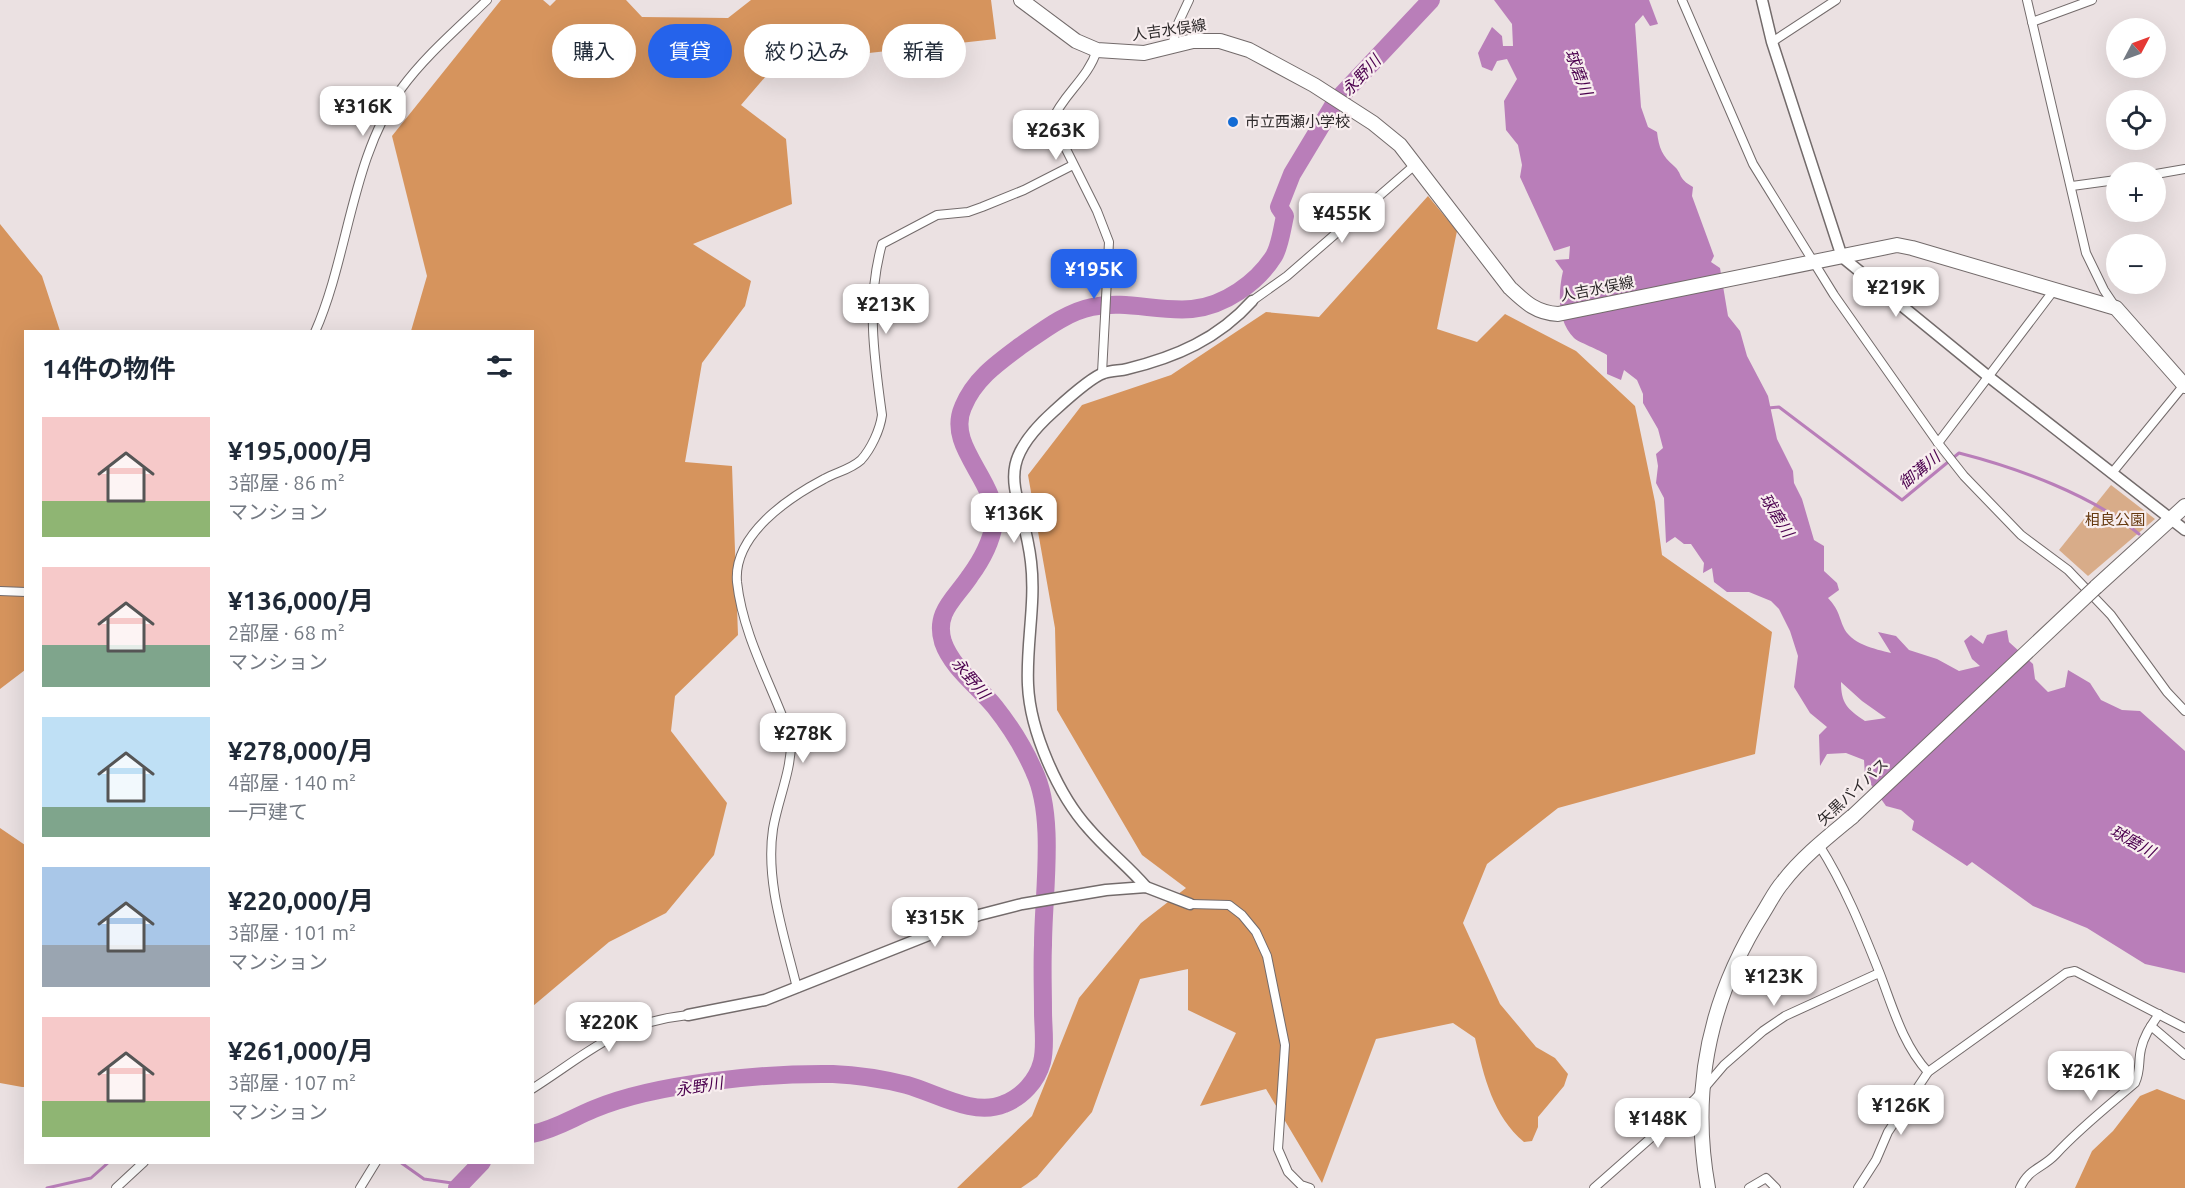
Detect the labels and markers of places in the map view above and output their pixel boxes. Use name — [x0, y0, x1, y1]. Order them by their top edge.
pin: ¥316K — [321, 86, 405, 137]
pin: ¥263K — [1014, 110, 1098, 161]
place label: 市立西瀬小学校 — [1245, 113, 1350, 130]
marker: 市立西瀬小学校 — [1226, 115, 1240, 129]
pin: ¥455K — [1300, 193, 1384, 244]
pin: ¥195K — [1052, 249, 1136, 300]
pin: ¥219K — [1854, 267, 1938, 318]
pin: ¥213K — [844, 284, 928, 335]
pin: ¥136K — [972, 493, 1056, 544]
pin: ¥278K — [761, 713, 845, 764]
pin: ¥315K — [893, 897, 977, 948]
pin: ¥123K — [1732, 956, 1816, 1007]
pin: ¥220K — [567, 1002, 651, 1053]
pin: ¥261K — [2049, 1051, 2133, 1102]
pin: ¥126K — [1859, 1085, 1943, 1136]
pin: ¥148K — [1616, 1098, 1700, 1149]

